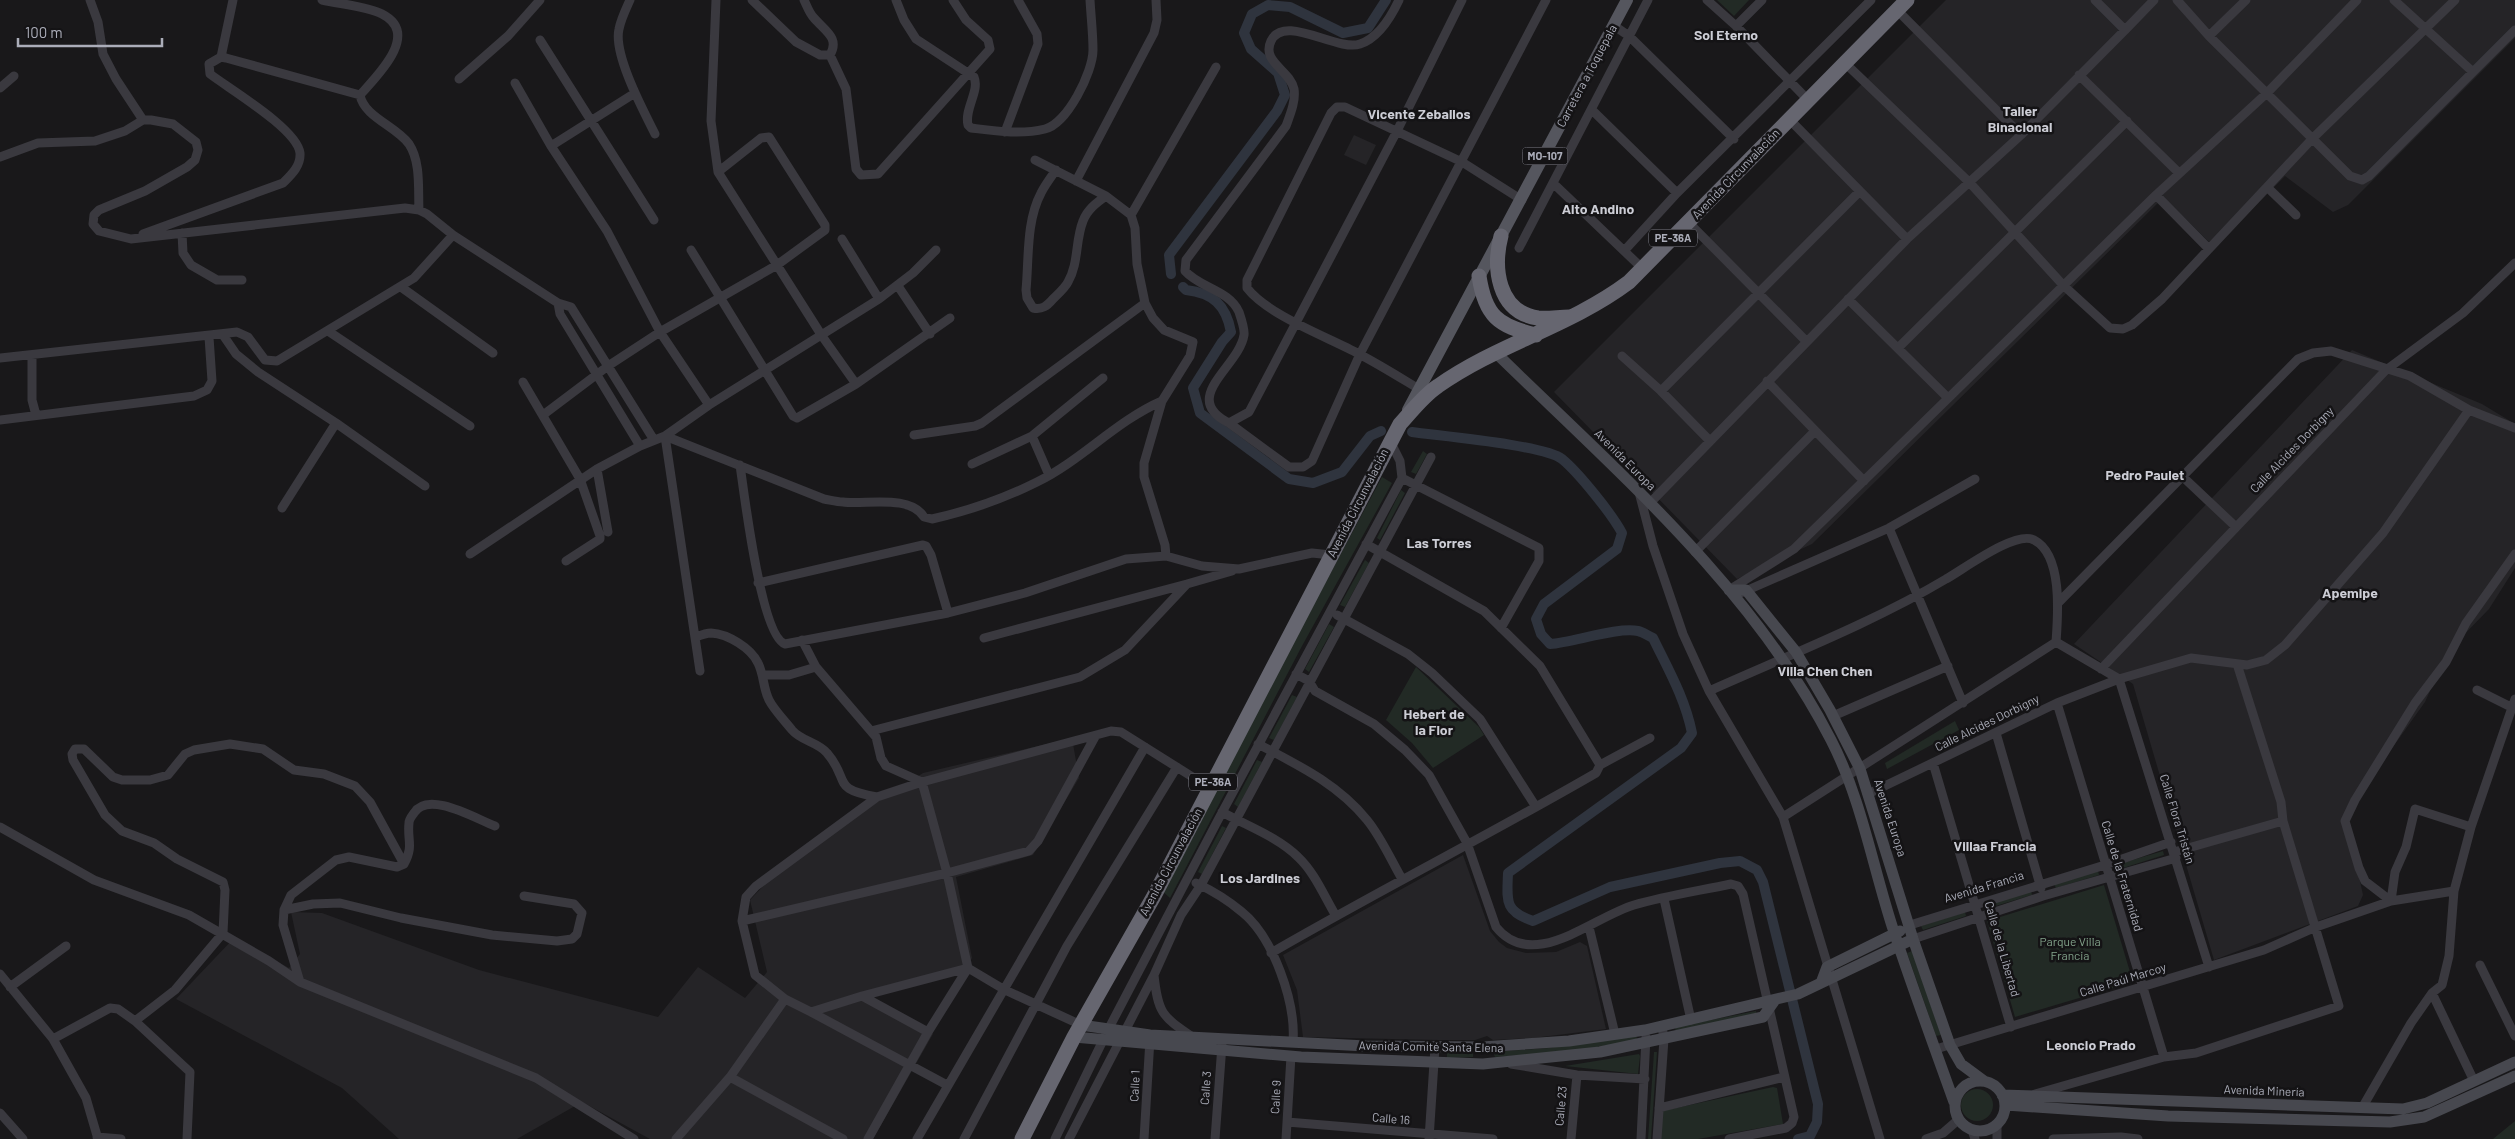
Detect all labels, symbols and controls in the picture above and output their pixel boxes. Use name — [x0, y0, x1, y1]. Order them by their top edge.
scale bar — [18, 15, 161, 47]
street label: Carretera a Toquepala — [1553, 22, 1619, 129]
text: 100 m — [25, 23, 63, 41]
district label: Sol Eterno — [1694, 26, 1758, 43]
district label: Taller Binacional — [1988, 102, 2052, 135]
district label: Vicente Zeballos — [1367, 105, 1471, 122]
street label: Avenida Circunvalación — [1689, 125, 1782, 221]
road number: MO-107 — [1522, 148, 1568, 164]
district label: Alto Andino — [1562, 200, 1634, 217]
road number: PE-36A — [1649, 230, 1697, 247]
street label: Calle Alcides Dorbigny — [2247, 403, 2336, 495]
street label: Avenida Europa — [1592, 426, 1659, 493]
street label: Avenida Circunvalación — [1324, 446, 1391, 559]
district label: Pedro Paulet — [2106, 466, 2184, 483]
district label: Las Torres — [1406, 534, 1472, 551]
district label: Apemipe — [2322, 584, 2378, 601]
district label: Villa Chen Chen — [1778, 662, 1872, 679]
street label: Calle Alcides Dorbigny — [1932, 691, 2041, 753]
district label: Hebert de la Flor — [1403, 705, 1465, 738]
street label: Calle Flora Tristán — [2158, 772, 2198, 865]
road number: PE-36A — [1189, 774, 1237, 790]
street label: Avenida Europa — [1872, 777, 1910, 858]
street label: Avenida Circunvalación — [1136, 805, 1204, 918]
street label: Calle de la Fraternidad — [2099, 819, 2146, 933]
district label: Villaa Francia — [1954, 837, 2036, 854]
street label: Avenida Francia — [1942, 867, 2025, 905]
district label: Los Jardines — [1220, 869, 1300, 886]
street label: Calle de la Libertad — [1983, 899, 2023, 998]
park label: Parque Villa Francia — [2039, 934, 2101, 962]
street label: Calle Paúl Marcoy — [2078, 959, 2168, 999]
district label: Leoncio Prado — [2046, 1036, 2136, 1053]
street label: Avenida Comité Santa Elena — [1359, 1038, 1503, 1054]
street label: Calle 1 — [1126, 1070, 1142, 1102]
street label: Calle 3 — [1197, 1071, 1213, 1105]
street label: Calle 9 — [1267, 1080, 1283, 1114]
street label: Avenida Minería — [2223, 1082, 2305, 1098]
street label: Calle 23 — [1551, 1085, 1569, 1127]
street label: Calle 16 — [1372, 1109, 1411, 1127]

